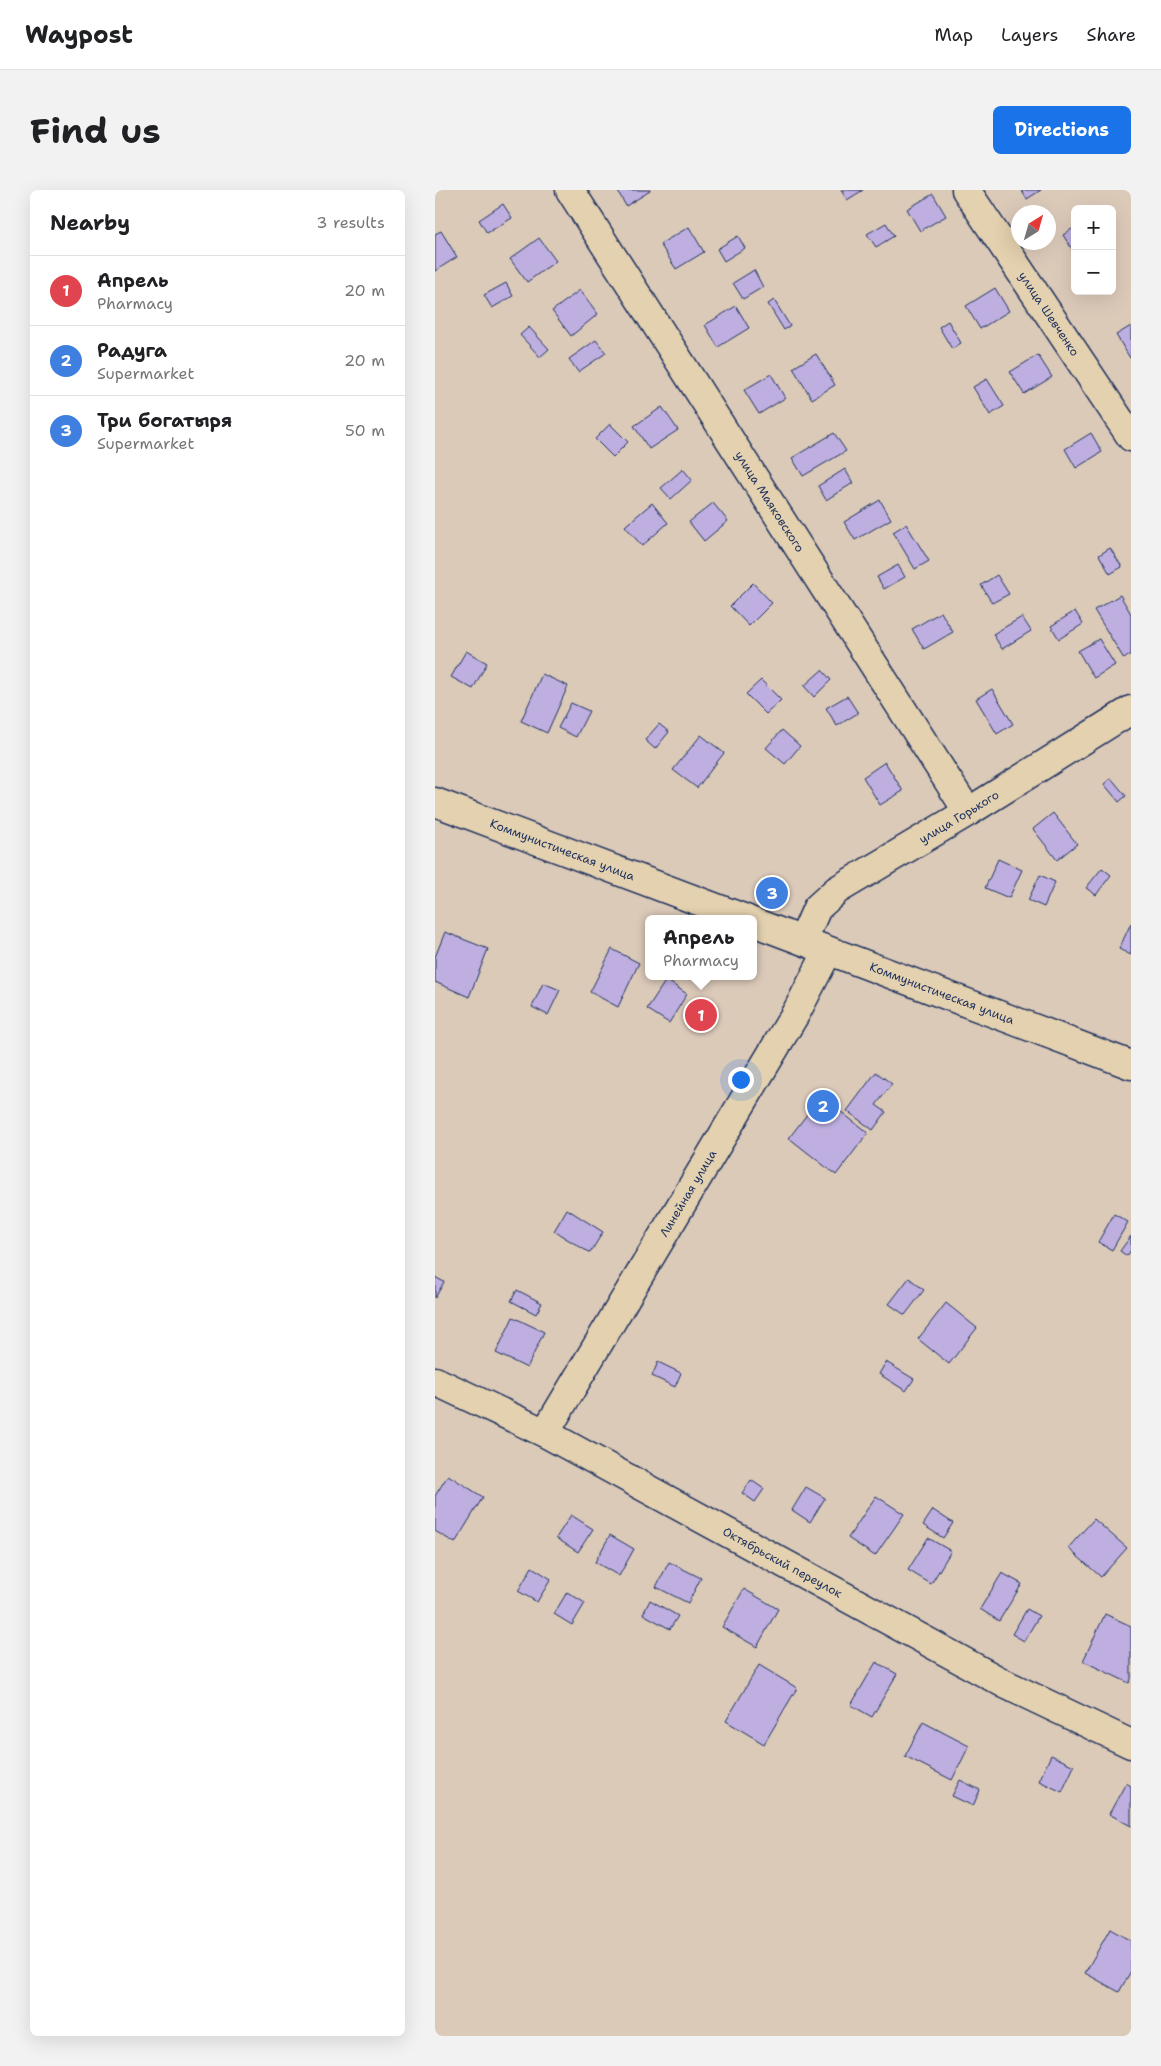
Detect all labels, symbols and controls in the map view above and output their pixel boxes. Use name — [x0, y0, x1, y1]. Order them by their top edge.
text: Waypost — [25, 19, 133, 51]
text: Map — [935, 23, 973, 47]
text: Layers — [1001, 23, 1058, 47]
text: Share — [1086, 23, 1136, 47]
button: Directions — [993, 106, 1131, 154]
text: Find us — [30, 107, 161, 154]
north arrow — [1011, 205, 1056, 250]
map controls — [1071, 205, 1116, 295]
button: + — [1071, 205, 1116, 250]
text: Nearby — [50, 209, 130, 237]
text: 3 results — [316, 212, 385, 233]
button: − — [1071, 250, 1116, 295]
text: Апрель — [97, 268, 168, 293]
street label: улица Шевченко — [1015, 269, 1083, 359]
text: 1 — [62, 280, 70, 301]
text: 20 m — [344, 280, 385, 301]
text: Pharmacy — [97, 293, 173, 314]
text: Радуга — [97, 338, 167, 363]
text: 2 — [60, 350, 72, 371]
text: 20 m — [344, 350, 385, 371]
text: Supermarket — [97, 363, 194, 384]
text: Три богатыря — [97, 408, 232, 433]
text: 3 — [60, 420, 72, 441]
text: 50 m — [345, 420, 385, 441]
text: Supermarket — [97, 433, 194, 454]
street label: улица Маяковского — [731, 448, 808, 555]
street label: улица Горького — [916, 787, 1002, 847]
street label: Коммунистическая улица — [488, 815, 637, 885]
pin: 3 — [756, 874, 788, 912]
popup — [645, 915, 757, 980]
text: Апрель — [663, 925, 734, 950]
text: Pharmacy — [663, 950, 739, 971]
street label: Коммунистическая улица — [867, 959, 1017, 1028]
pin: 1 — [685, 996, 717, 1034]
your location — [728, 1067, 754, 1093]
pin: 2 — [807, 1087, 839, 1125]
street label: Линейная улица — [656, 1147, 720, 1240]
street label: Октябрьский переулок — [720, 1523, 845, 1602]

